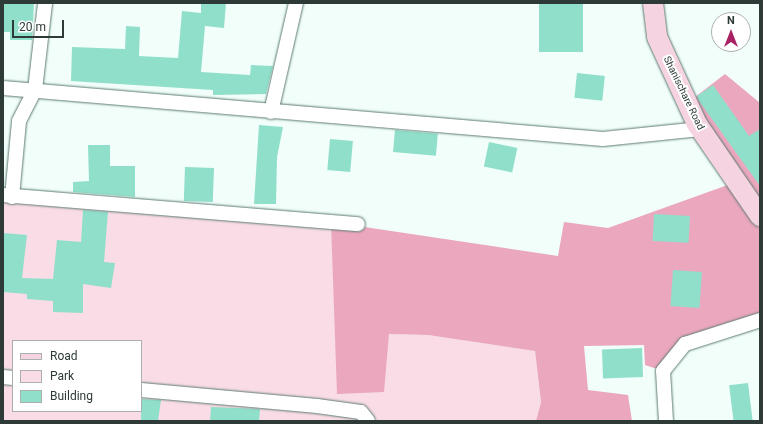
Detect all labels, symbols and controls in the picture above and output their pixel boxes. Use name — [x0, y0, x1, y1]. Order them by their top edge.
scale bar — [14, 12, 66, 38]
north arrow — [711, 12, 751, 52]
text: N — [727, 14, 735, 27]
text: 20 m — [19, 20, 46, 34]
street label: Shanischare Road — [661, 54, 707, 132]
legend — [12, 340, 142, 412]
text: Road — [50, 349, 78, 363]
text: Park — [50, 369, 74, 383]
text: Building — [50, 389, 93, 403]

